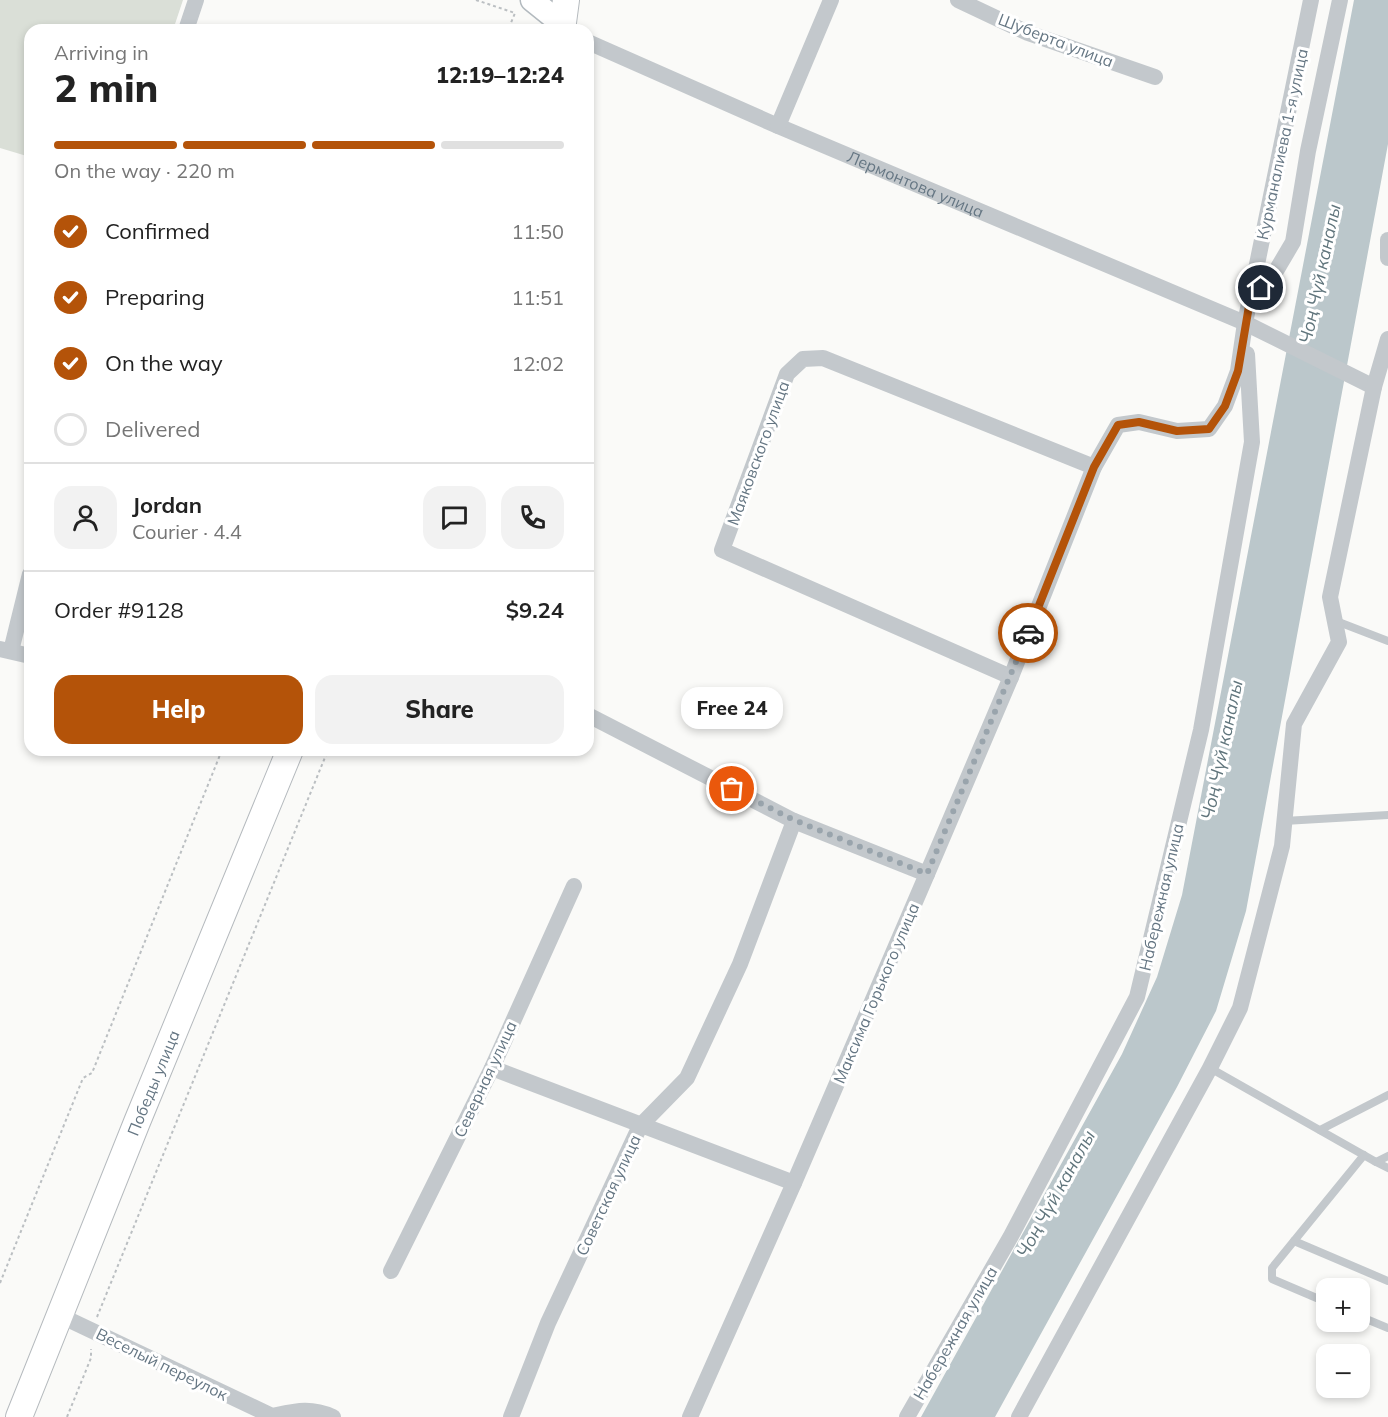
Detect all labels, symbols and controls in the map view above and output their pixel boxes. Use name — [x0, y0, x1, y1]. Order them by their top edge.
street label: Шуберта улица — [996, 9, 1116, 71]
text: Arriving in — [54, 40, 149, 65]
street label: Курманалиева 1-я улица — [1252, 47, 1312, 241]
text: 12:19–12:24 — [436, 61, 564, 89]
text: 2 min — [54, 63, 159, 112]
street label: Лермонтова улица — [844, 146, 987, 222]
text: On the way · 220 m — [54, 158, 235, 183]
water label: Чоң Чүй каналы — [1293, 202, 1346, 346]
icon: check — [54, 215, 87, 248]
text: Confirmed — [105, 217, 210, 245]
text: 11:50 — [511, 219, 564, 244]
pin — [1235, 262, 1286, 313]
icon: home — [1244, 271, 1277, 304]
icon: check — [54, 281, 87, 314]
text: Preparing — [105, 283, 205, 311]
text: 11:51 — [511, 285, 564, 310]
icon: check — [54, 347, 87, 380]
text: On the way — [105, 349, 223, 377]
text: 12:02 — [511, 351, 564, 376]
street label: Маяковского улица — [723, 378, 793, 528]
text: Delivered — [105, 415, 200, 443]
button: person — [54, 486, 117, 549]
button: chat — [423, 486, 486, 549]
button: phone — [501, 486, 564, 549]
text: Jordan — [132, 491, 202, 519]
text: Courier · 4.4 — [132, 519, 242, 544]
text: Order #9128 — [54, 596, 184, 624]
text: $9.24 — [506, 596, 564, 624]
courier — [998, 603, 1058, 663]
icon: car — [1012, 617, 1045, 650]
button: Help — [54, 675, 303, 744]
button: Share — [315, 675, 564, 744]
water label: Чоң Чүй каналы — [1195, 678, 1248, 822]
callout: Free 24 — [681, 687, 783, 729]
text: Free 24 — [696, 695, 768, 720]
pin — [706, 763, 757, 814]
icon: bag — [715, 772, 748, 805]
street label: Набережная улица — [1134, 821, 1188, 973]
street label: Максима Горького улица — [829, 900, 923, 1086]
street label: Северная улица — [449, 1018, 521, 1140]
street label: Победы улица — [123, 1027, 184, 1139]
water label: Чоң Чүй каналы — [1011, 1126, 1100, 1262]
street label: Советская улица — [571, 1131, 645, 1259]
street label: Набережная улица — [909, 1263, 1001, 1403]
map controls — [1316, 1278, 1370, 1398]
button: + — [1316, 1278, 1370, 1332]
street label: Веселый переулок — [93, 1323, 231, 1405]
button: − — [1316, 1344, 1370, 1398]

